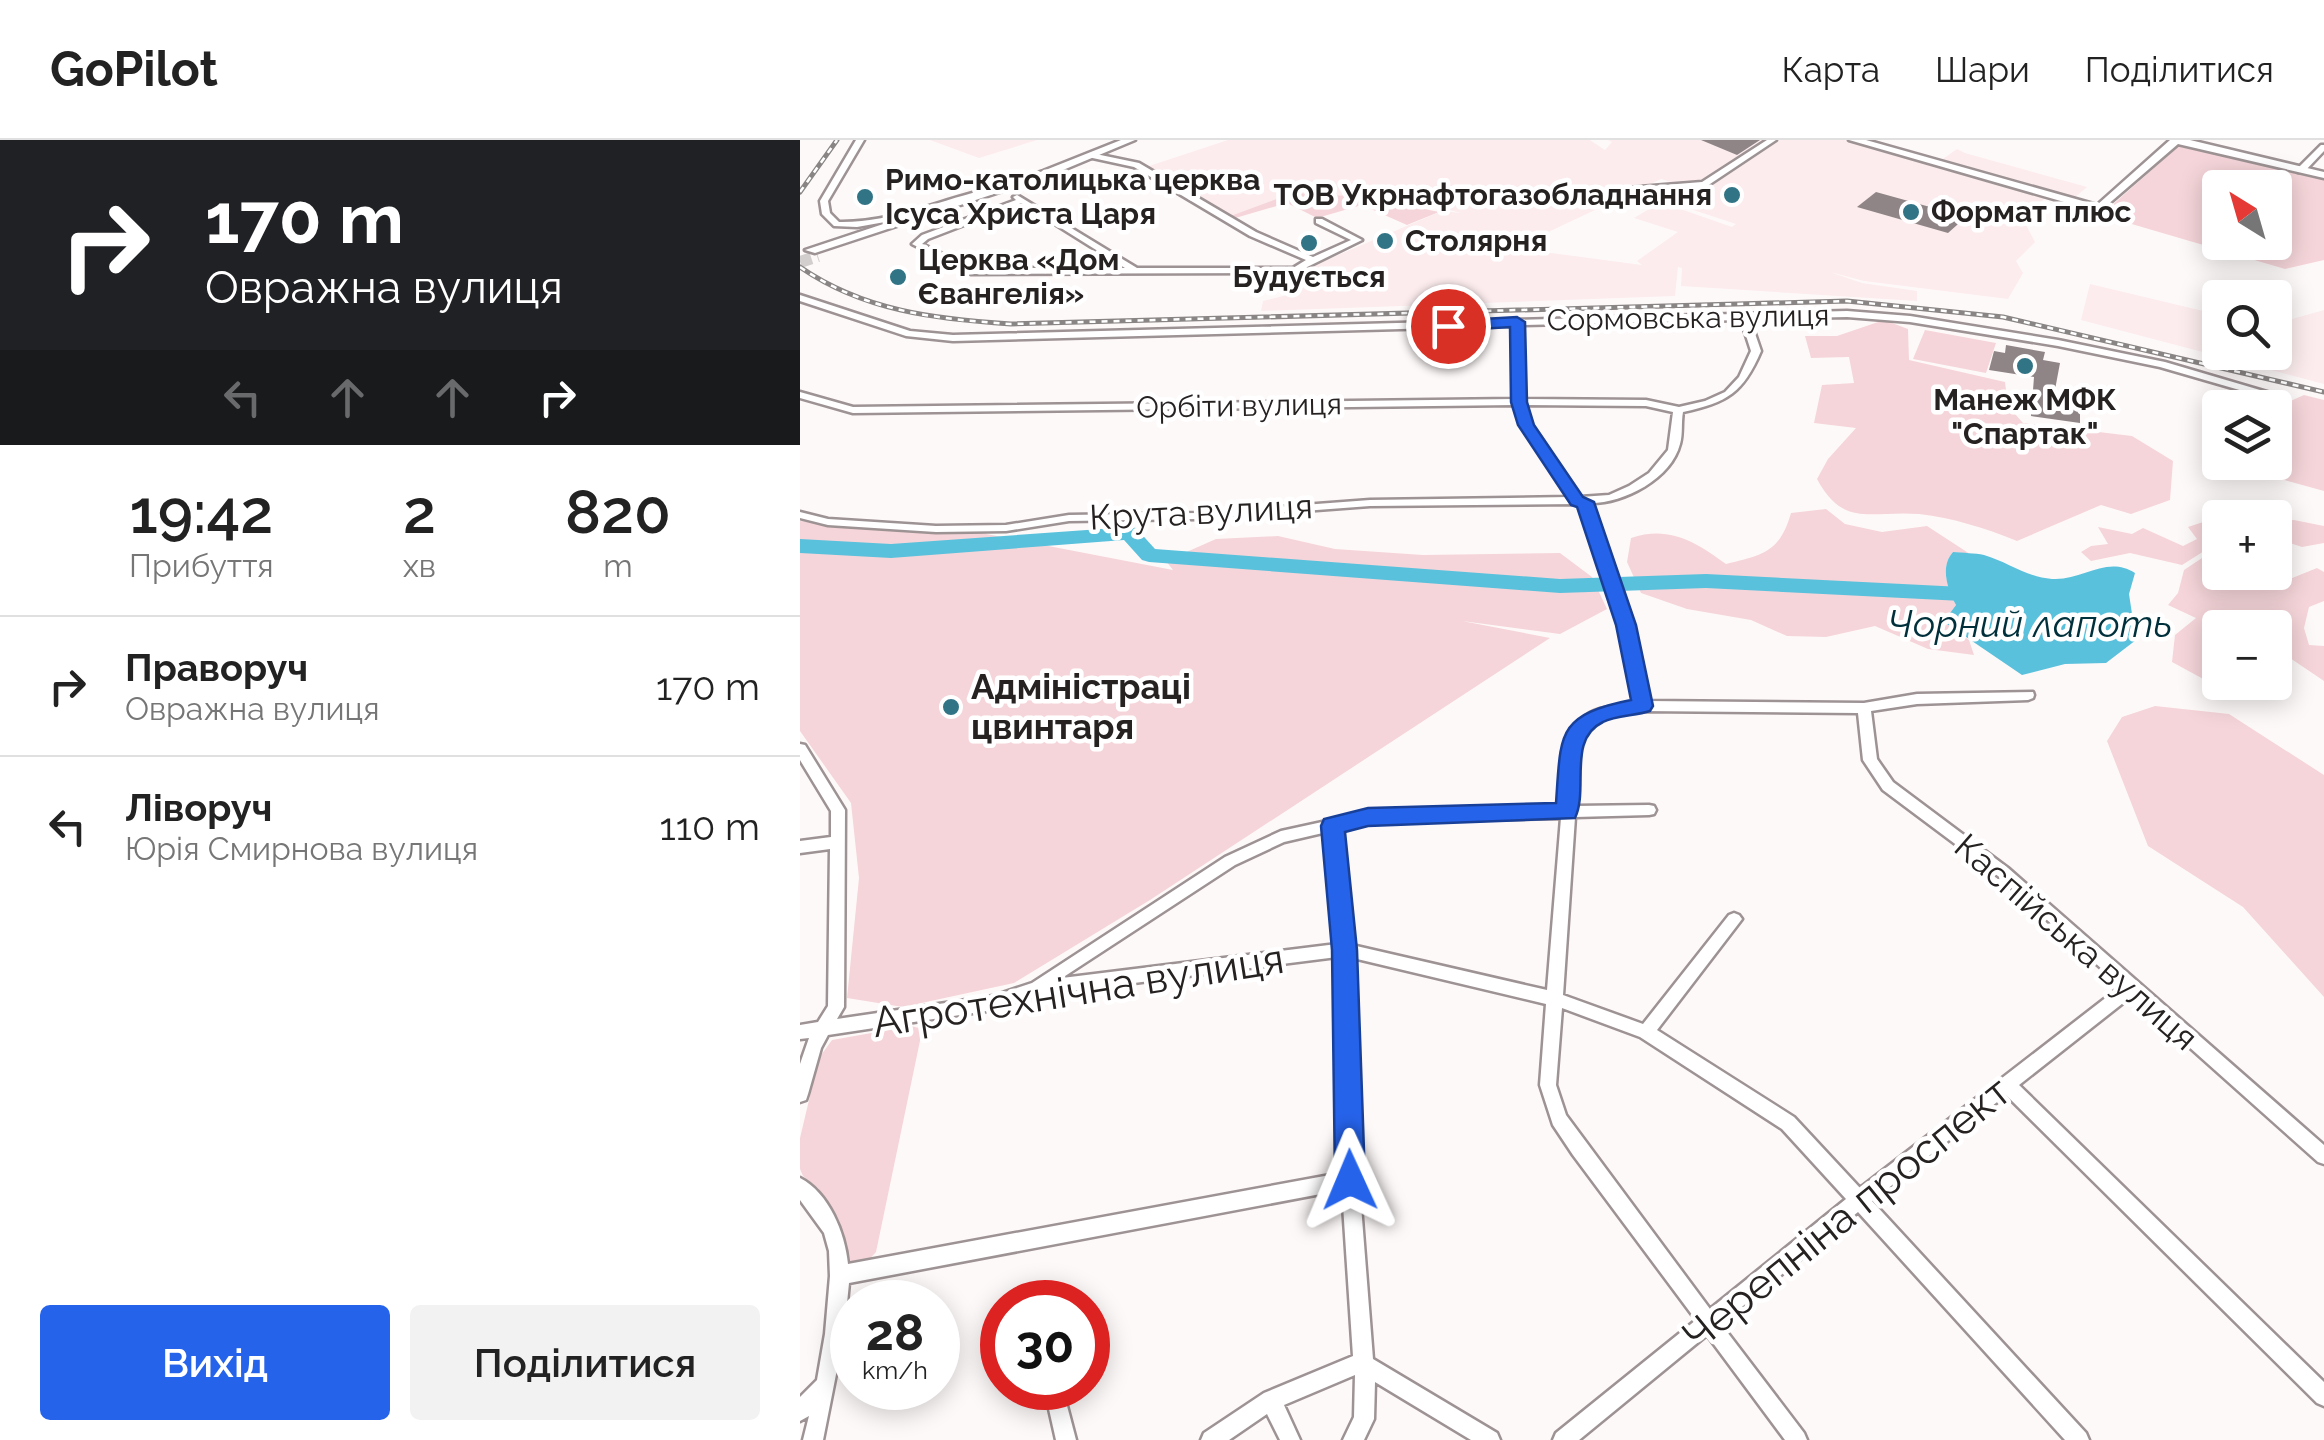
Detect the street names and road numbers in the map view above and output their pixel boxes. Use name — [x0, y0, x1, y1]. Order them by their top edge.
street label: Сормовська вулиця — [1546, 298, 1830, 337]
street label: Орбіти вулиця — [1136, 386, 1342, 425]
street label: Крута вулиця — [1088, 485, 1314, 538]
street label: Каспійська вулиця — [1947, 825, 2206, 1058]
street label: Агротехнічна вулиця — [869, 934, 1287, 1047]
street label: Черепніна проспект — [1673, 1067, 2020, 1360]

